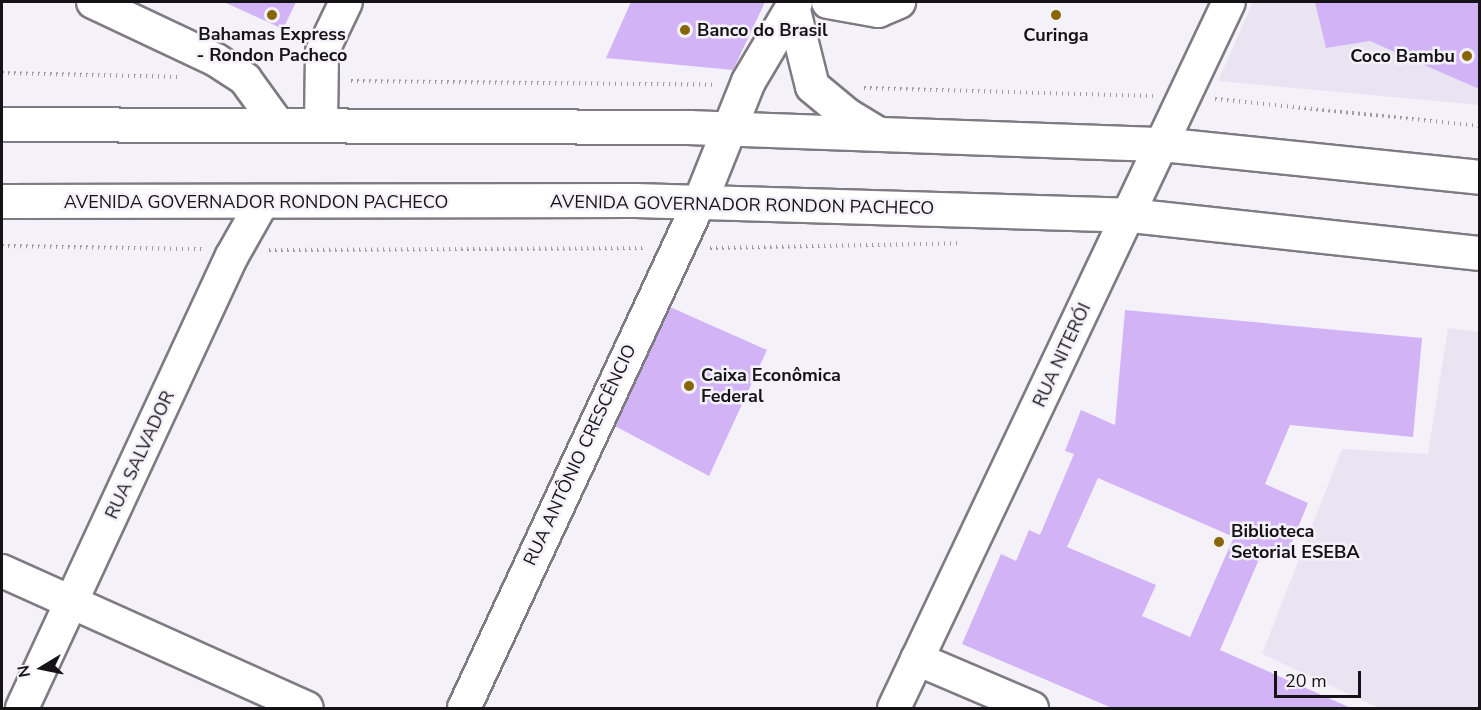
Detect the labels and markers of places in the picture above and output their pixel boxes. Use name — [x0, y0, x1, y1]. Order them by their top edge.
marker: Bahamas Express - Rondon Pacheco — [265, 8, 279, 22]
marker: Curinga — [1049, 8, 1063, 22]
place label: Banco do Brasil — [697, 19, 828, 41]
marker: Banco do Brasil — [678, 23, 692, 37]
place label: Bahamas Express - Rondon Pacheco — [197, 24, 347, 66]
place label: Curinga — [1023, 24, 1089, 46]
place label: Coco Bambu — [1350, 45, 1455, 67]
marker: Coco Bambu — [1460, 49, 1474, 63]
place label: Caixa Econômica Federal — [701, 365, 841, 407]
marker: Caixa Econômica Federal — [682, 379, 696, 393]
place label: Biblioteca Setorial ESEBA — [1231, 521, 1360, 564]
marker: Biblioteca Setorial ESEBA — [1212, 535, 1226, 549]

